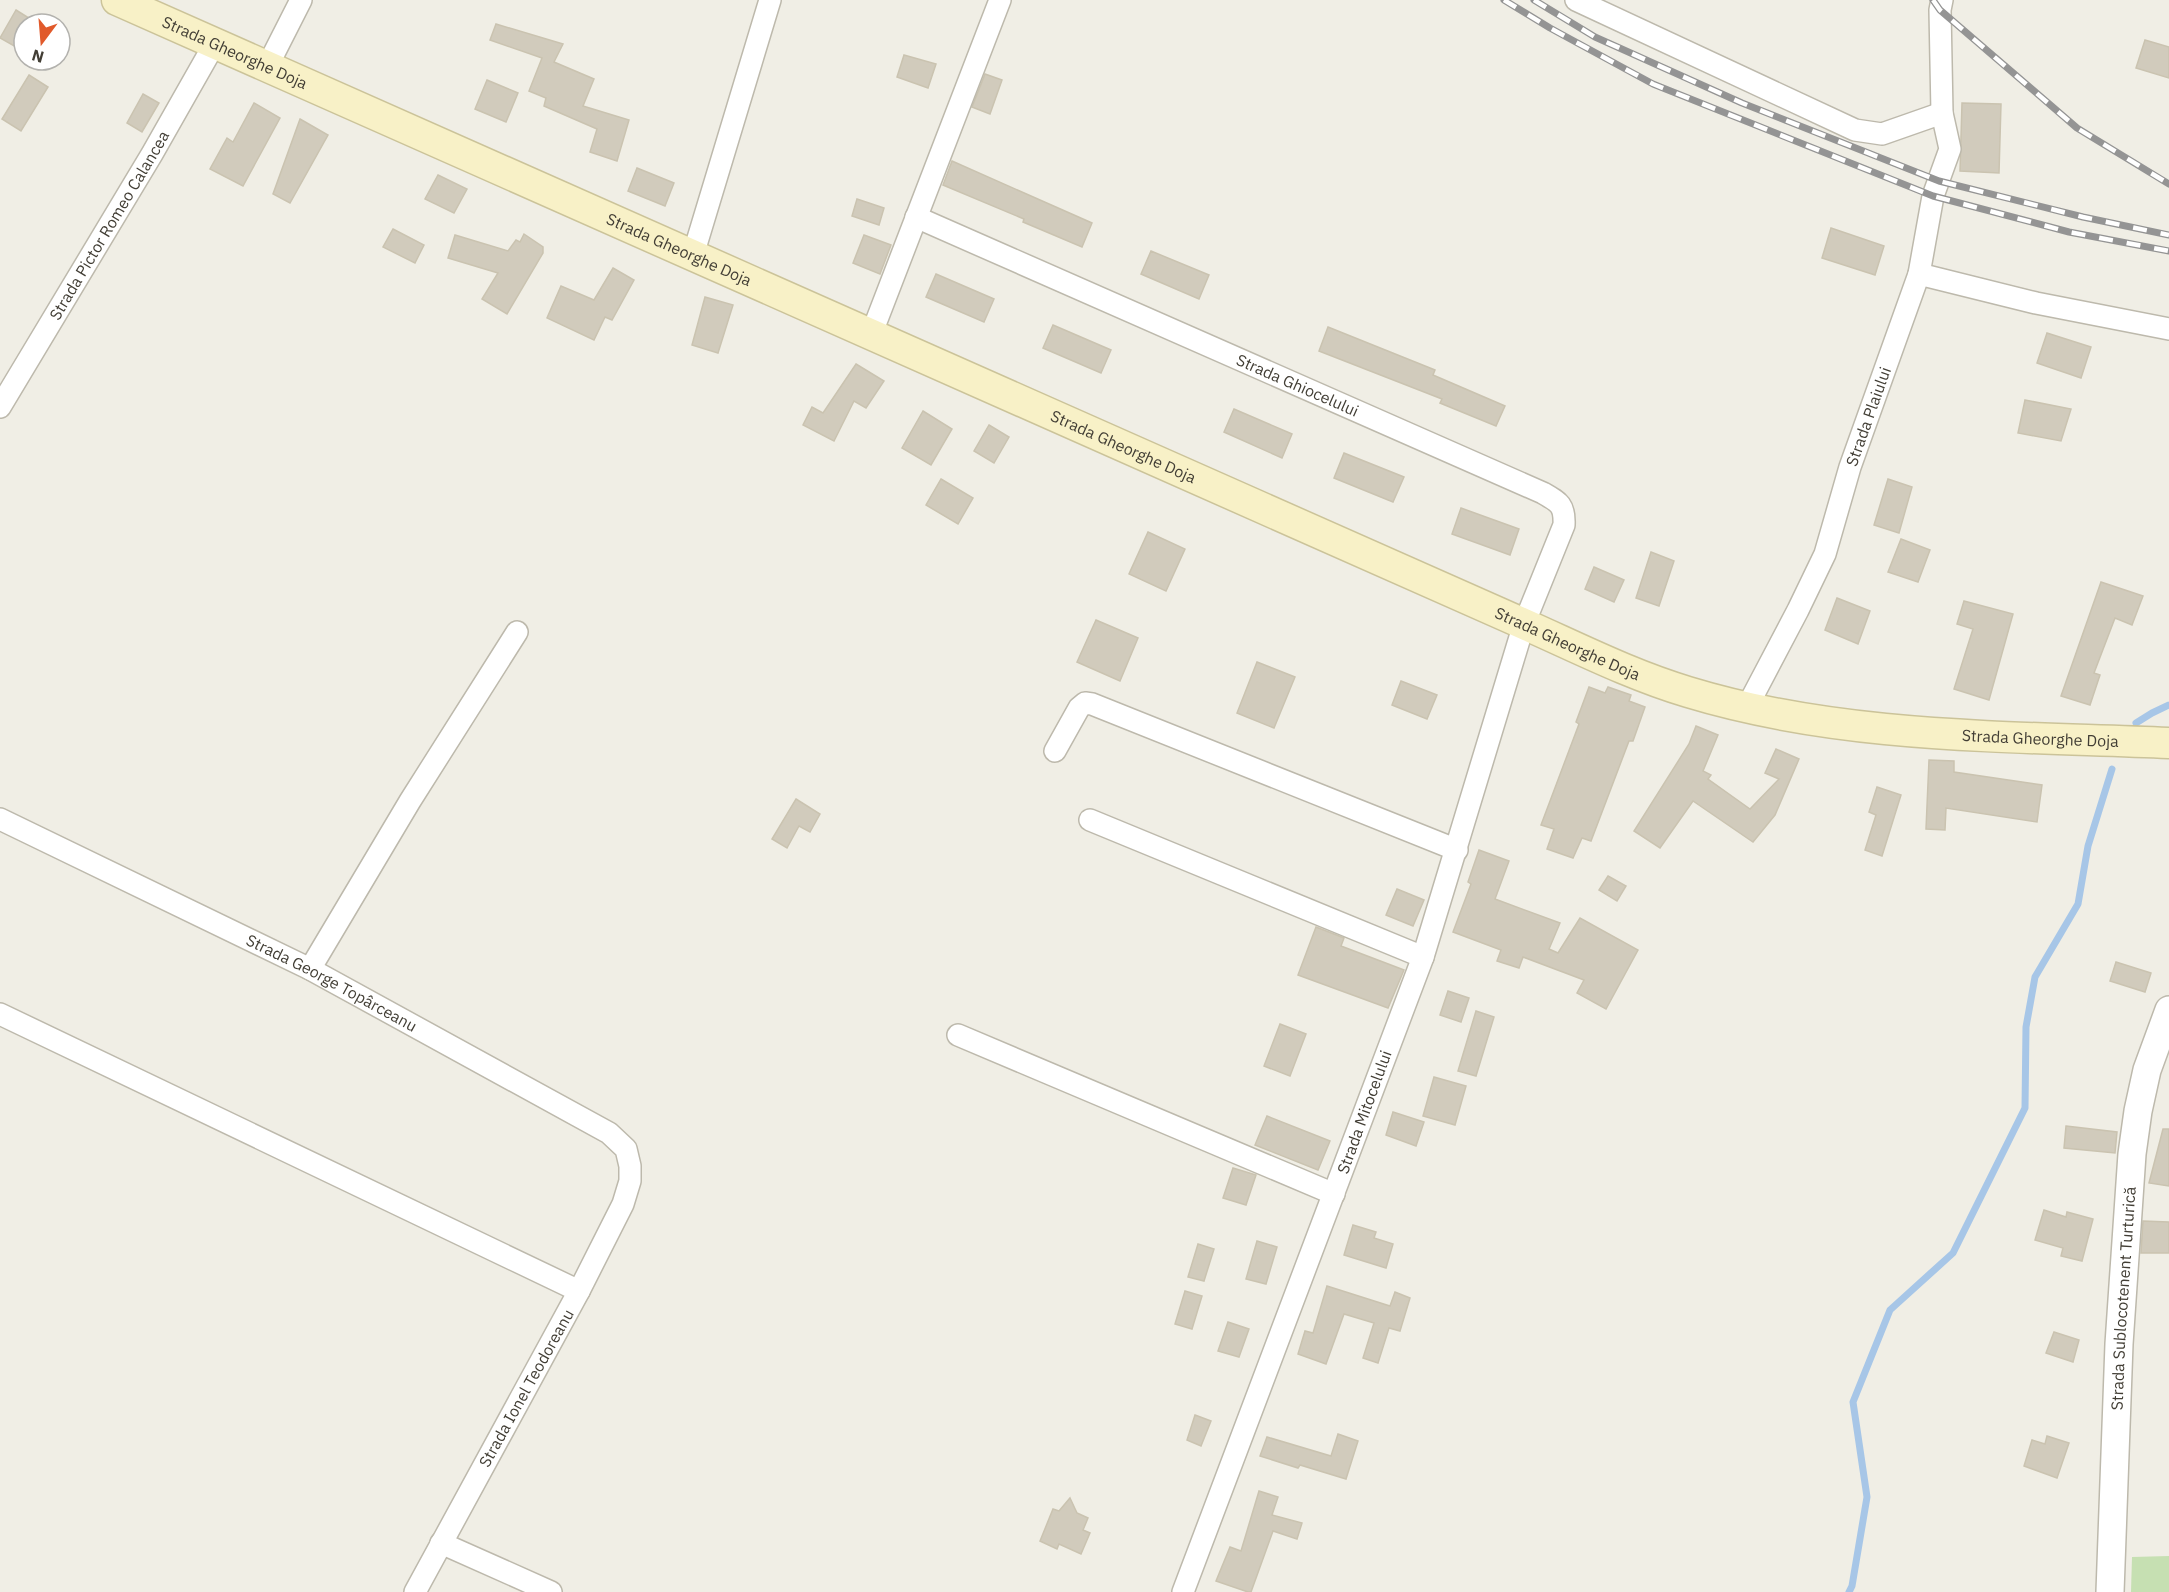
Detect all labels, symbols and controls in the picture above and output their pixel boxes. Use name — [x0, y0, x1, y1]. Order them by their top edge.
street label: Strada Gheorghe Doja — [159, 11, 311, 93]
north arrow — [12, 12, 72, 72]
text: N — [30, 45, 46, 68]
street label: Strada Pictor Romeo Calancea — [45, 127, 173, 323]
street label: Strada Gheorghe Doja — [603, 208, 755, 290]
street label: Strada Ghiocelului — [1233, 349, 1362, 421]
street label: Strada Plaiului — [1841, 364, 1895, 469]
street label: Strada Gheorghe Doja — [1048, 405, 1200, 487]
street label: Strada Gheorghe Doja — [1492, 602, 1644, 685]
street label: Strada Gheorghe Doja — [1961, 725, 2119, 751]
street label: Strada George Topârceanu — [243, 930, 421, 1036]
street label: Strada Mitocelului — [1332, 1048, 1396, 1176]
street label: Strada Sublocotenent Turturică — [2107, 1185, 2140, 1411]
street label: Strada Ionel Teodoreanu — [474, 1306, 578, 1470]

